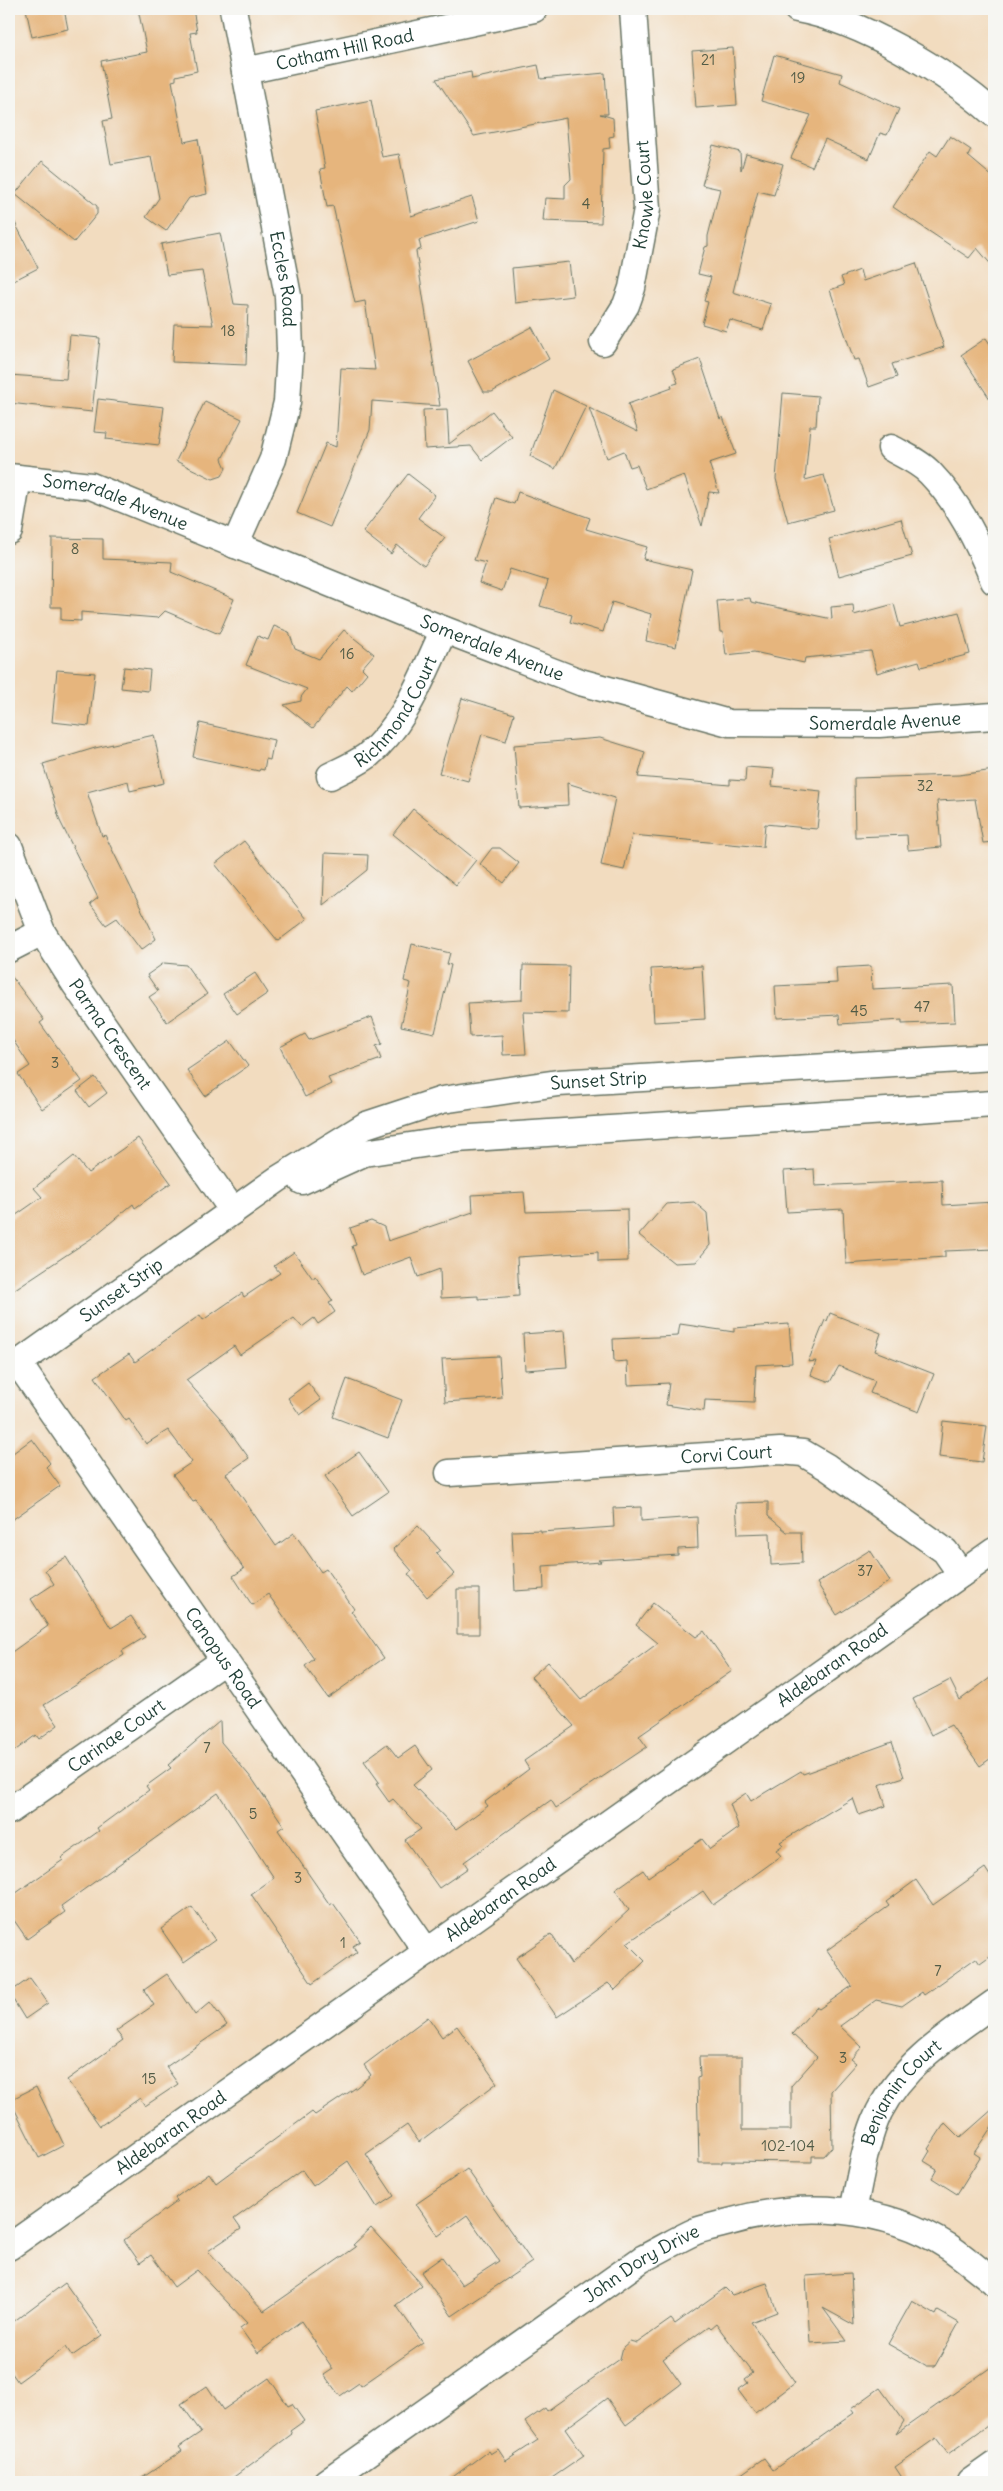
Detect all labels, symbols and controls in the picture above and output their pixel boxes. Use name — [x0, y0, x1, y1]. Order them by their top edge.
street label: Cotham Hill Road — [274, 23, 416, 75]
house number: 21 — [701, 50, 715, 69]
house number: 19 — [791, 68, 805, 87]
street label: Knowle Court — [628, 140, 659, 251]
house number: 4 — [582, 194, 591, 213]
street label: Eccles Road — [265, 229, 301, 328]
house number: 18 — [221, 321, 235, 340]
street label: Somerdale Avenue — [42, 469, 191, 535]
house number: 8 — [71, 539, 79, 558]
street label: Somerdale Avenue — [417, 609, 567, 686]
house number: 16 — [340, 644, 354, 663]
street label: Richmond Court — [350, 652, 442, 772]
street label: Somerdale Avenue — [809, 706, 962, 735]
house number: 32 — [917, 776, 933, 795]
street label: Parma Crescent — [64, 974, 157, 1094]
house number: 47 — [914, 997, 930, 1016]
house number: 45 — [850, 1001, 868, 1020]
house number: 3 — [51, 1053, 59, 1072]
street label: Sunset Strip — [549, 1066, 647, 1095]
street label: Sunset Strip — [75, 1252, 167, 1327]
street label: Corvi Court — [680, 1440, 773, 1469]
house number: 37 — [857, 1561, 873, 1580]
street label: Canopus Road — [180, 1603, 267, 1713]
street label: Aldebaran Road — [772, 1618, 892, 1712]
street label: Carinae Court — [63, 1694, 169, 1778]
house number: 7 — [203, 1738, 211, 1757]
house number: 5 — [249, 1804, 257, 1823]
street label: Aldebaran Road — [440, 1852, 561, 1946]
house number: 3 — [294, 1868, 302, 1887]
house number: 1 — [340, 1933, 346, 1952]
house number: 7 — [934, 1961, 942, 1980]
street label: Benjamin Court — [856, 2034, 946, 2148]
house number: 3 — [839, 2048, 847, 2067]
house number: 15 — [142, 2069, 156, 2088]
street label: Aldebaran Road — [111, 2085, 231, 2179]
house number: 102-104 — [761, 2136, 815, 2155]
street label: John Dory Drive — [579, 2219, 703, 2308]

